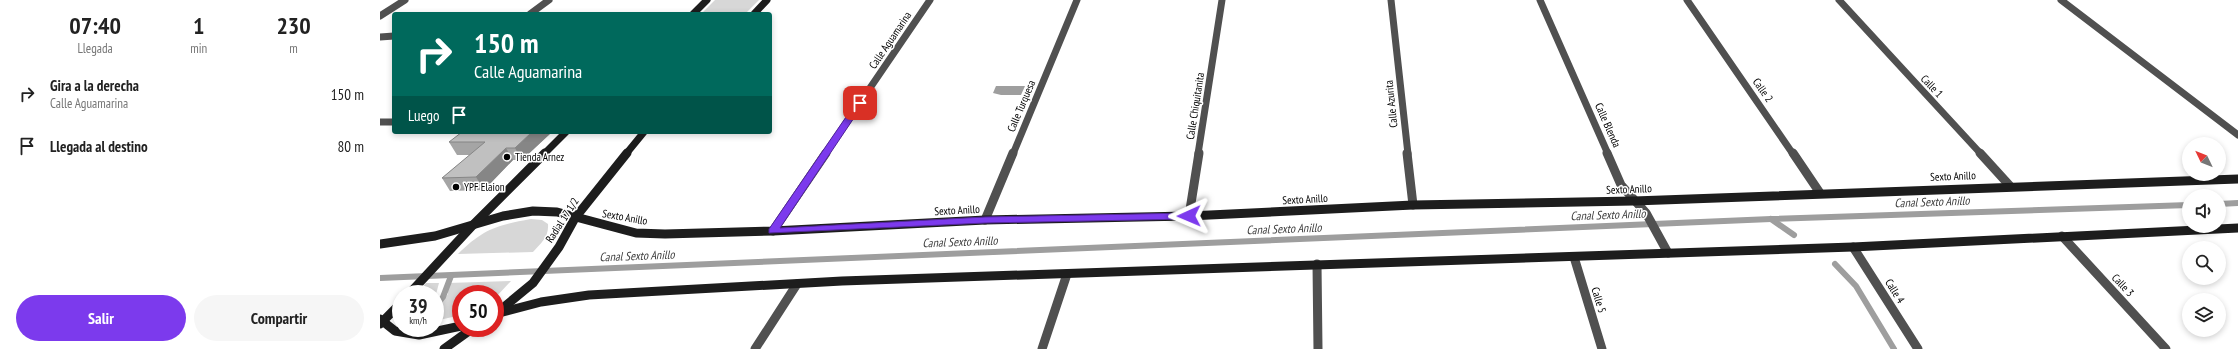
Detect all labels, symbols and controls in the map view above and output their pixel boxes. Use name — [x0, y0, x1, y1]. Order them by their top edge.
street label: Calle Aguamarina — [866, 9, 914, 71]
text: 07:40 — [69, 10, 121, 41]
text: 1 — [193, 10, 204, 41]
text: 230 — [276, 10, 311, 41]
text: 150 m — [474, 24, 538, 61]
icon: right — [408, 28, 460, 80]
text: Llegada — [77, 40, 113, 57]
text: min — [190, 40, 207, 57]
text: m — [289, 40, 298, 57]
text: Calle Aguamarina — [474, 60, 582, 83]
street label: Calle Chiquitanita — [1183, 72, 1207, 140]
street label: Calle 1 — [1918, 72, 1946, 100]
street label: Calle 2 — [1750, 75, 1776, 105]
text: Gira a la derecha — [50, 76, 139, 95]
street label: Calle Turquesa — [1004, 78, 1038, 134]
street label: Calle Azurita — [1382, 80, 1400, 128]
icon: right — [16, 83, 38, 105]
text: 150 m — [331, 85, 364, 104]
pin — [843, 86, 877, 120]
icon: arrive — [849, 92, 871, 114]
text: Calle Aguamarina — [50, 95, 128, 112]
street label: Calle Blenda — [1592, 100, 1624, 150]
icon: arrive — [448, 104, 470, 126]
text: Luego — [408, 106, 440, 125]
icon: arrive — [16, 135, 38, 157]
text: Llegada al destino — [50, 137, 148, 156]
text: 80 m — [338, 137, 364, 156]
north arrow — [2182, 137, 2226, 181]
map controls — [2182, 137, 2226, 337]
place label: Tienda Arnez — [515, 150, 564, 164]
marker: Tienda Arnez — [502, 152, 512, 162]
street label: Sexto Anillo — [1930, 168, 1976, 184]
place label: YPF Elaion — [464, 180, 505, 194]
street label: Sexto Anillo — [1606, 181, 1652, 197]
marker: YPF Elaion — [451, 182, 461, 192]
button: sound — [2182, 189, 2226, 233]
street label: Sexto Anillo — [1282, 191, 1328, 207]
water label: Canal Sexto Anillo — [1894, 193, 1971, 210]
street label: Radial 17 1/2 — [542, 195, 582, 245]
position arrow — [1168, 195, 1210, 237]
street label: Sexto Anillo — [934, 202, 980, 218]
street label: Sexto Anillo — [601, 206, 649, 228]
water label: Canal Sexto Anillo — [1570, 206, 1647, 223]
water label: Canal Sexto Anillo — [1246, 220, 1323, 237]
water label: Canal Sexto Anillo — [922, 233, 999, 250]
button: search — [2182, 241, 2226, 285]
water label: Canal Sexto Anillo — [599, 247, 676, 264]
street label: Calle 3 — [2109, 271, 2137, 299]
street label: Calle 4 — [1882, 276, 1908, 306]
speed limit sign: 50 — [452, 285, 504, 337]
street label: Calle 5 — [1588, 285, 1610, 315]
text: 39 — [408, 293, 428, 319]
button: layers — [2182, 293, 2226, 337]
button: Salir — [16, 295, 186, 341]
button: Compartir — [194, 295, 364, 341]
text: km/h — [409, 314, 427, 327]

